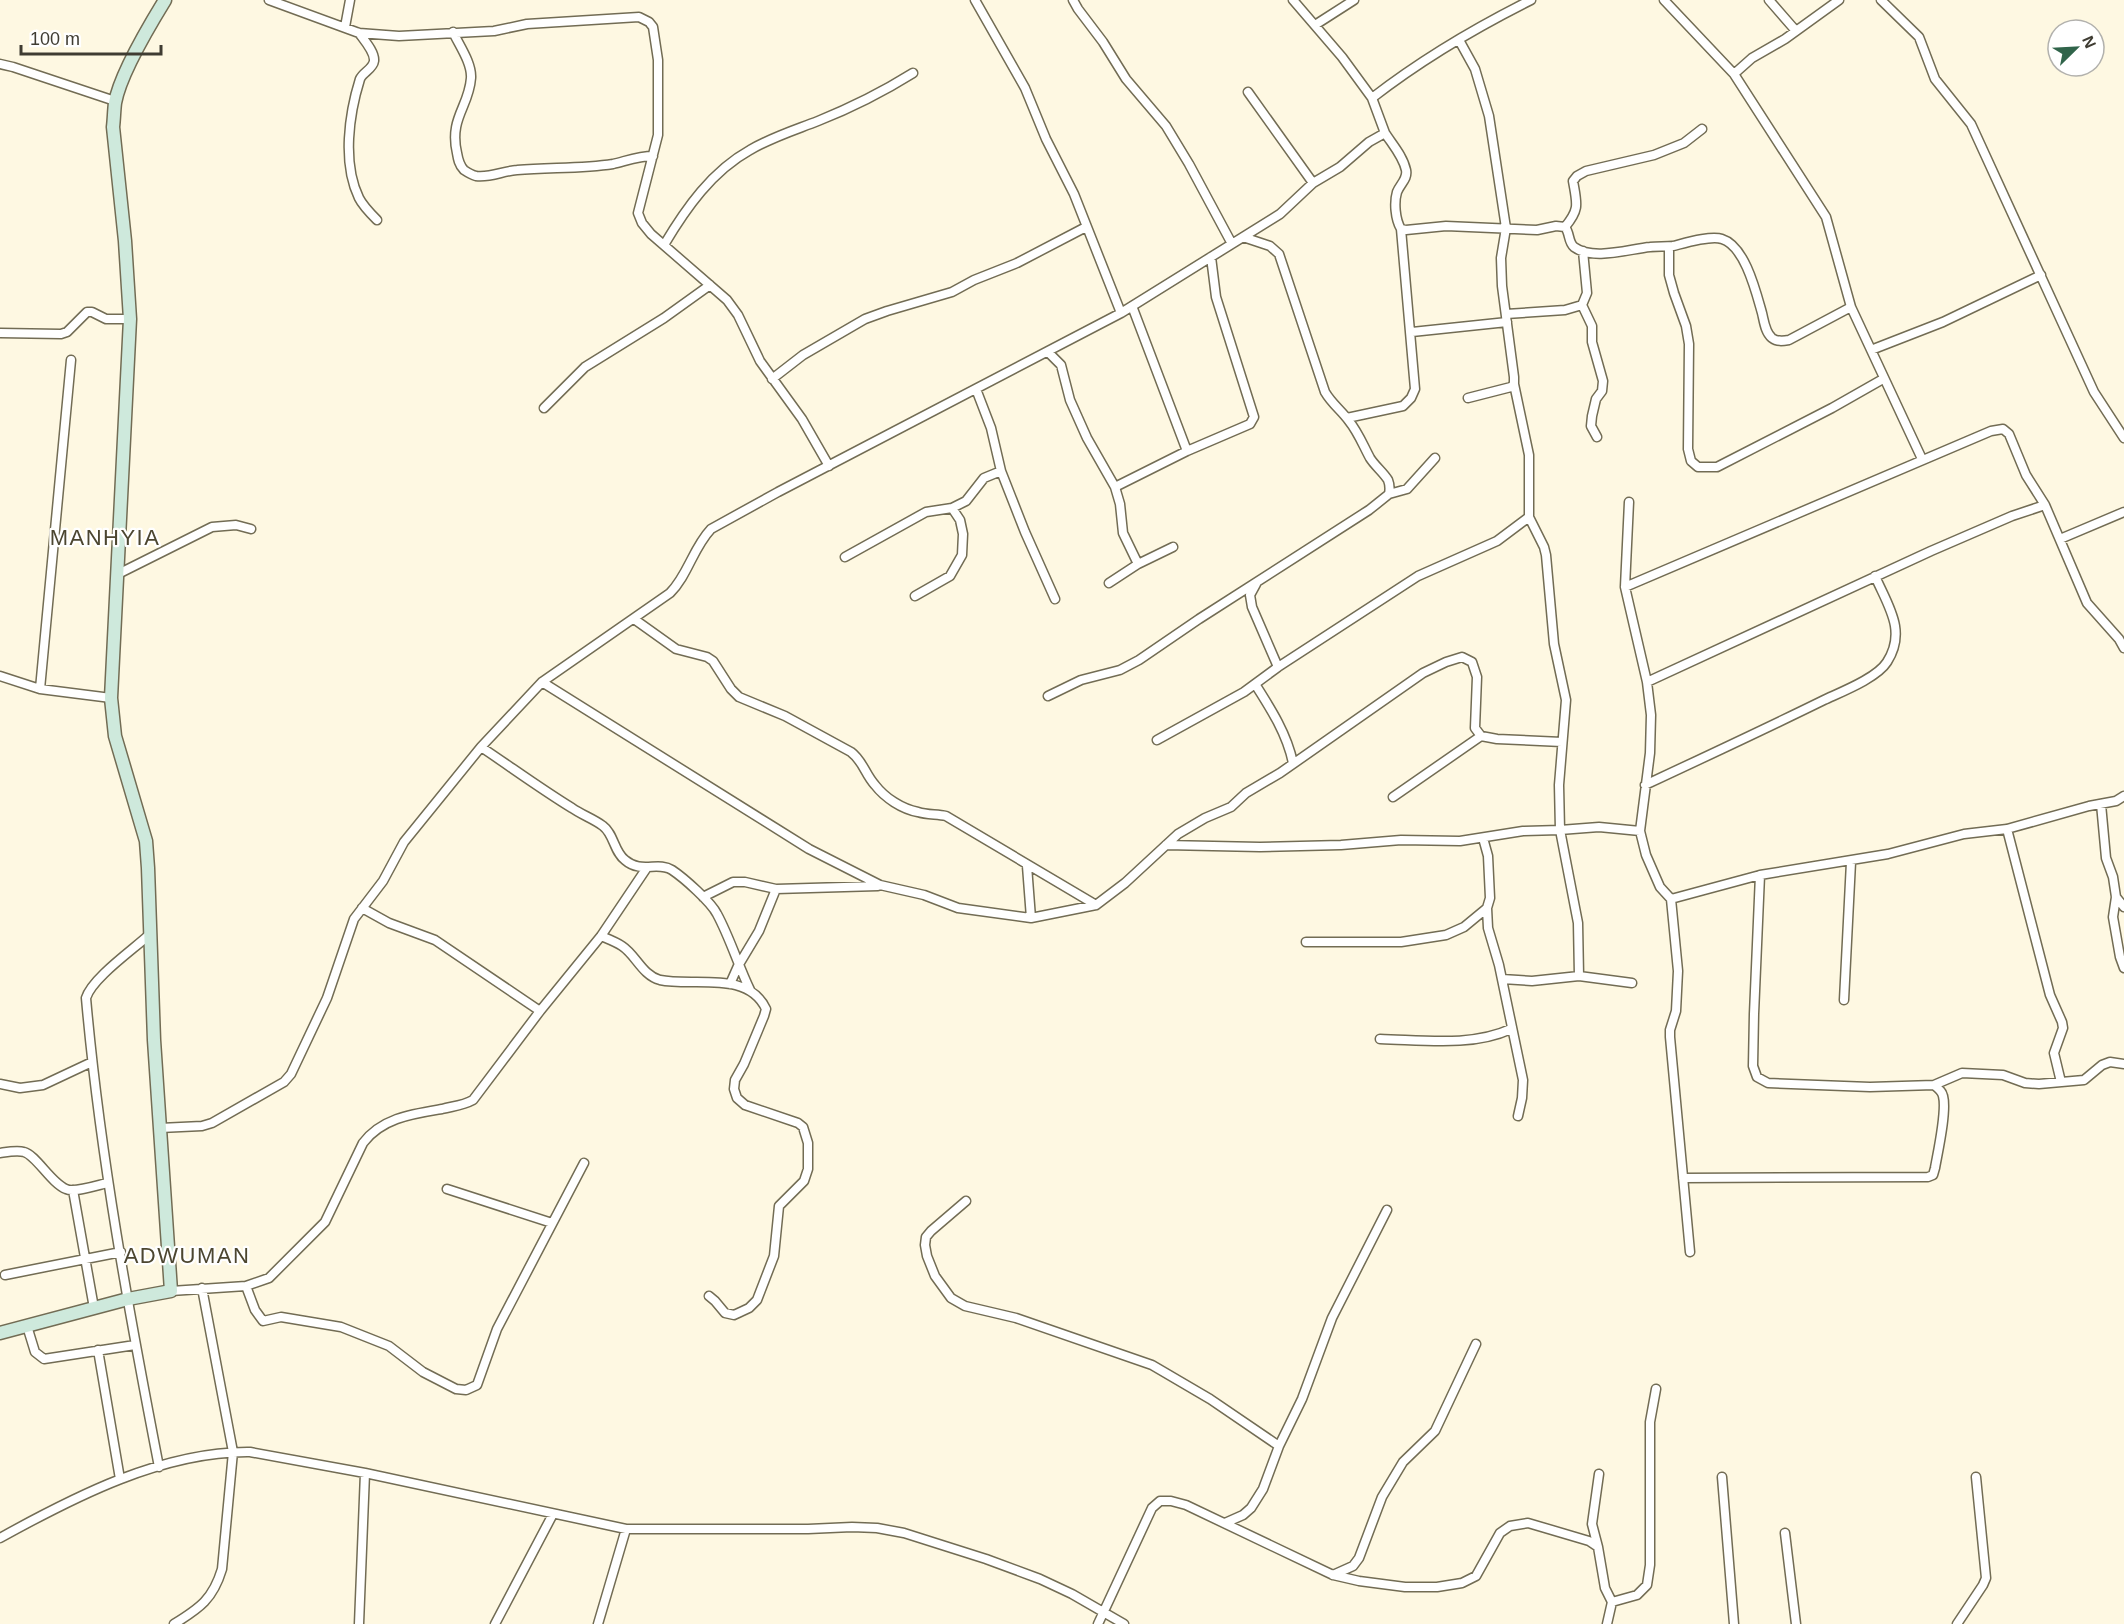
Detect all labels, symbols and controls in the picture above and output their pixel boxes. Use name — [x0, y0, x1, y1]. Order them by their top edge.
scale bar — [21, 18, 160, 56]
north arrow — [2046, 18, 2106, 78]
text: 100 m — [30, 29, 80, 49]
text: N — [2079, 33, 2099, 51]
district label: MANHYIA — [50, 525, 160, 550]
district label: ADWUMAN — [124, 1243, 250, 1268]

